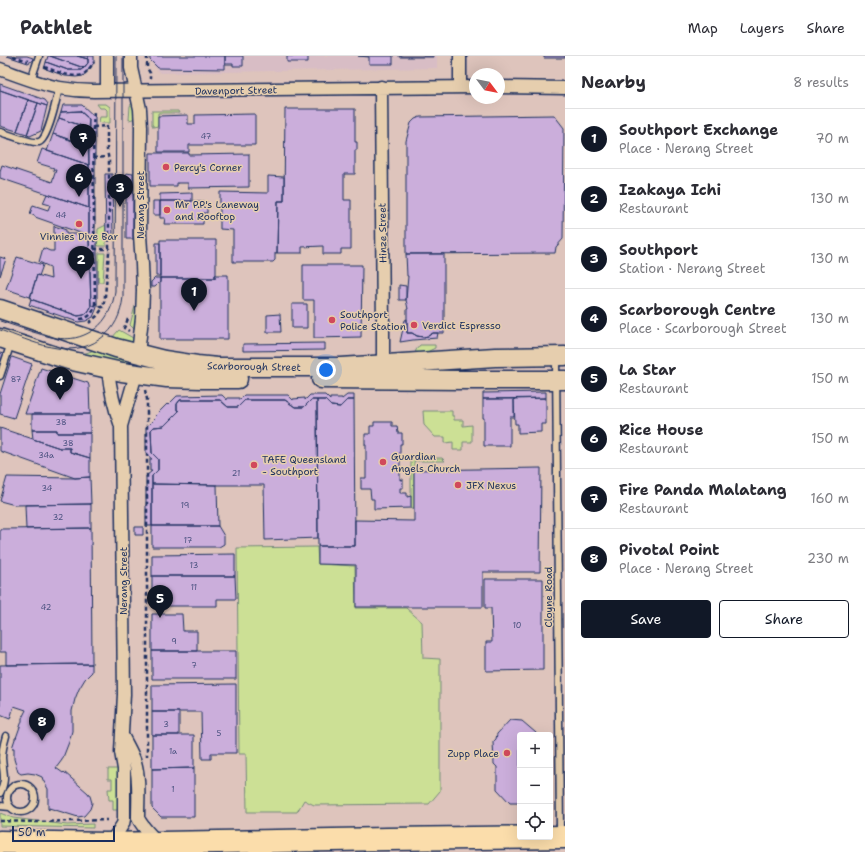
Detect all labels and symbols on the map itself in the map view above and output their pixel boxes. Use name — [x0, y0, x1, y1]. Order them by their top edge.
north arrow — [469, 68, 505, 104]
street label: Davenport Street — [195, 83, 277, 98]
pin: 7 — [70, 124, 96, 157]
house number: 47 — [201, 131, 212, 142]
place label: Percy's Corner — [174, 161, 242, 174]
marker: Percy's Corner — [161, 162, 171, 172]
pin: 6 — [66, 164, 92, 197]
street label: Nerang Street — [134, 171, 147, 239]
pin: 3 — [107, 174, 133, 207]
place label: Mr P.P.'s Laneway and Rooftop — [175, 198, 259, 223]
street label: Hinze Street — [375, 203, 390, 263]
marker: Mr P.P.'s Laneway and Rooftop — [162, 205, 172, 215]
house number: 44 — [56, 210, 67, 221]
marker: Vinnies Dive Bar — [74, 219, 84, 229]
place label: Vinnies Dive Bar — [40, 230, 118, 243]
pin: 2 — [68, 246, 94, 279]
pin: 1 — [181, 278, 207, 311]
place label: Southport Police Station — [340, 308, 406, 333]
marker: Southport Police Station — [327, 315, 337, 325]
place label: Verdict Espresso — [422, 319, 501, 332]
marker: Verdict Espresso — [409, 320, 419, 330]
street label: Scarborough Street — [207, 359, 301, 374]
your location — [316, 360, 336, 380]
pin: 4 — [47, 367, 73, 400]
house number: 87 — [11, 374, 22, 385]
house number: 38 — [56, 417, 66, 428]
house number: 38 — [63, 438, 73, 449]
house number: 34a — [38, 450, 54, 461]
place label: Guardian Angels Church — [391, 450, 460, 475]
place label: TAFE Queensland - Southport — [262, 453, 347, 478]
marker: Guardian Angels Church — [378, 457, 388, 467]
marker: TAFE Queensland - Southport — [249, 460, 259, 470]
house number: 21 — [232, 468, 240, 479]
place label: JFX Nexus — [466, 479, 516, 492]
marker: JFX Nexus — [453, 480, 463, 490]
house number: 34 — [42, 483, 53, 494]
house number: 19 — [181, 500, 189, 511]
house number: 32 — [53, 512, 64, 523]
house number: 17 — [184, 535, 193, 546]
street label: Nerang Street — [117, 547, 130, 615]
house number: 13 — [190, 560, 198, 571]
street label: Cloyne Road — [542, 566, 555, 627]
house number: 11 — [191, 582, 197, 593]
pin: 5 — [147, 585, 173, 618]
house number: 42 — [41, 602, 52, 613]
house number: 10 — [513, 620, 521, 631]
house number: 9 — [171, 636, 177, 647]
house number: 7 — [191, 660, 197, 671]
pin: 8 — [29, 708, 55, 741]
house number: 3 — [163, 719, 169, 730]
house number: 5 — [217, 728, 222, 739]
house number: 1a — [169, 746, 177, 757]
place label: Zupp Place — [447, 747, 499, 760]
marker: Zupp Place — [502, 748, 512, 758]
house number: 1 — [171, 784, 175, 795]
scale bar — [12, 824, 115, 843]

